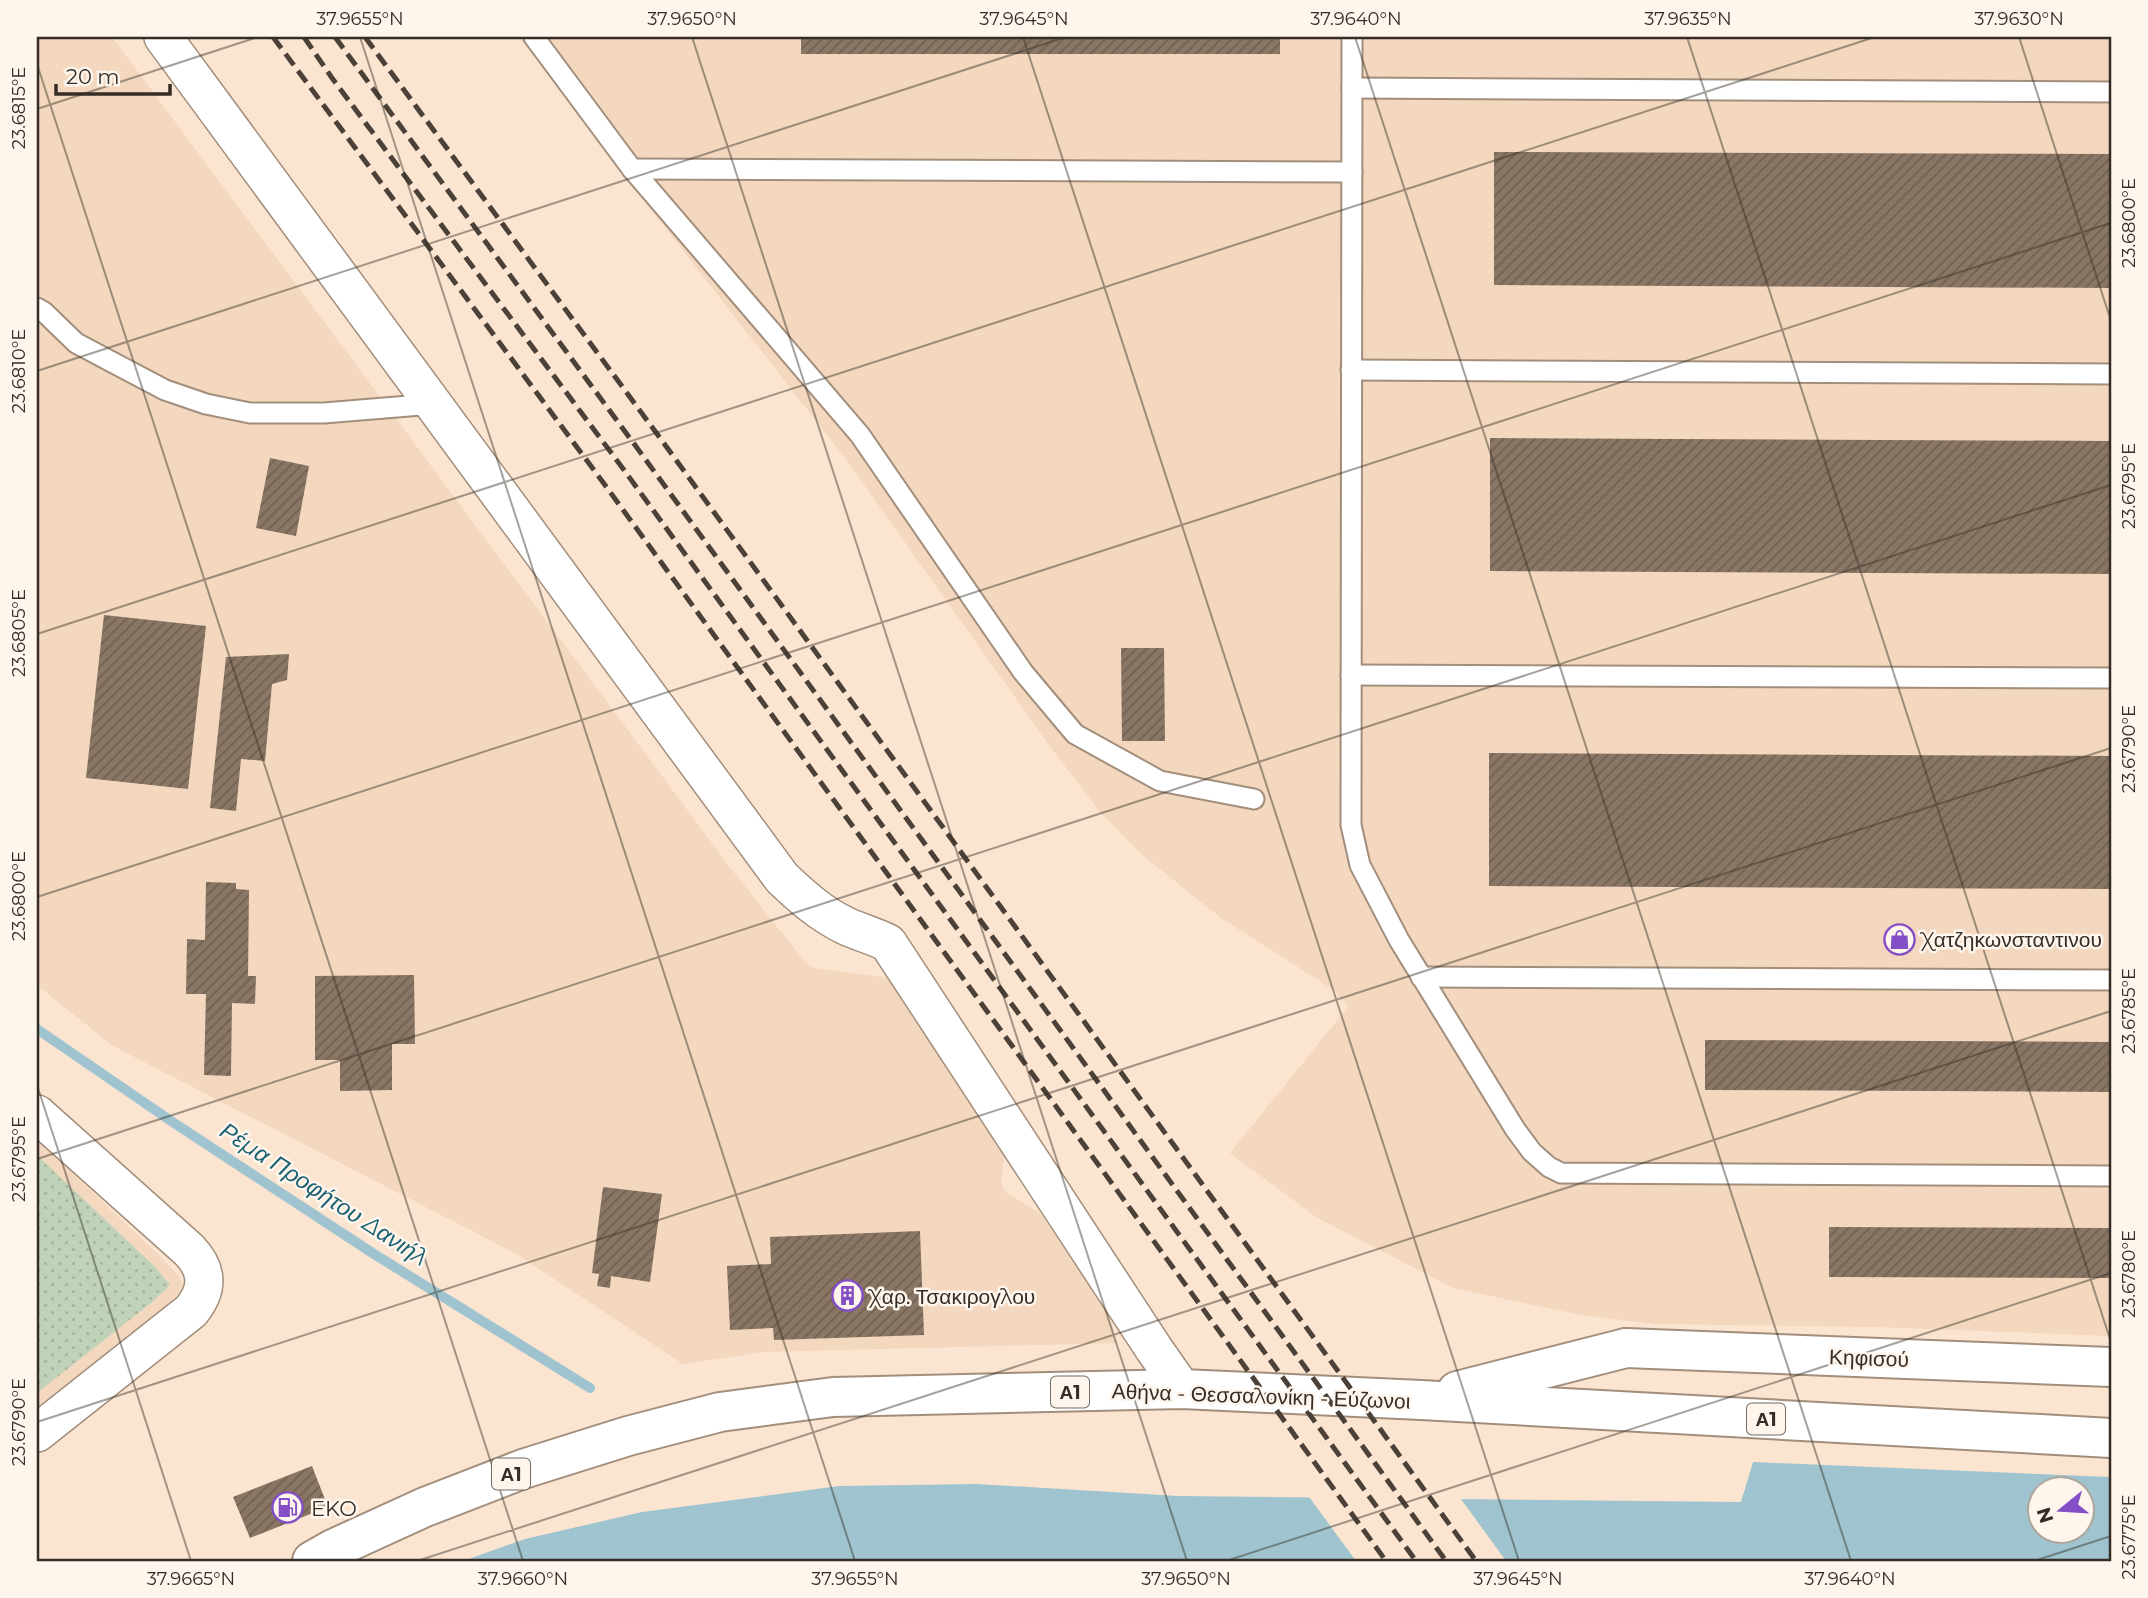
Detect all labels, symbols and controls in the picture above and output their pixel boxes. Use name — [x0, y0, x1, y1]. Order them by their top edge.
text: 37.9655°N — [316, 8, 404, 30]
text: 37.9650°N — [647, 8, 737, 30]
text: 37.9645°N — [979, 8, 1069, 30]
text: 37.9640°N — [1310, 8, 1402, 30]
text: 37.9635°N — [1644, 8, 1732, 30]
text: 37.9630°N — [1974, 8, 2064, 30]
scale bar — [56, 52, 170, 96]
text: 20 m — [66, 64, 120, 89]
text: 23.6815°E — [8, 67, 30, 149]
text: 23.6800°E — [2118, 178, 2140, 268]
text: 23.6810°E — [8, 329, 30, 413]
text: 23.6795°E — [2118, 443, 2140, 529]
text: 23.6805°E — [8, 589, 30, 677]
text: 23.6790°E — [2118, 705, 2140, 793]
text: 23.6800°E — [8, 851, 30, 941]
shop icon: Χατζηκωνσταντινου — [1882, 922, 1916, 956]
place label: Χατζηκωνσταντινου — [1919, 927, 2102, 952]
text: 23.6785°E — [2118, 968, 2140, 1054]
text: 23.6795°E — [8, 1116, 30, 1202]
water label: Ρέμα Προφήτου Δανιήλ — [215, 1116, 433, 1272]
text: 23.6780°E — [2118, 1230, 2140, 1318]
building icon: Χαρ. Τσακιρογλου — [830, 1279, 864, 1313]
place label: Χαρ. Τσακιρογλου — [867, 1284, 1035, 1309]
street label: Κηφισού — [1829, 1344, 1909, 1372]
road number: Α1 — [1051, 1376, 1089, 1408]
text: 23.6790°E — [8, 1378, 30, 1466]
street label: Αθήνα - Θεσσαλονίκη - Εύζωνοι — [1111, 1378, 1411, 1414]
road number: Α1 — [1747, 1404, 1785, 1434]
road number: Α1 — [492, 1458, 530, 1490]
north arrow — [2025, 1476, 2096, 1546]
fuel station icon: EKO — [271, 1491, 305, 1525]
text: 23.6775°E — [2118, 1494, 2140, 1580]
place label: EKO — [311, 1496, 357, 1521]
text: N — [2032, 1504, 2059, 1526]
text: 37.9665°N — [147, 1568, 235, 1590]
text: 37.9660°N — [478, 1568, 568, 1590]
text: 37.9655°N — [811, 1568, 899, 1590]
text: 37.9650°N — [1141, 1568, 1231, 1590]
text: 37.9645°N — [1473, 1568, 1563, 1590]
text: 37.9640°N — [1804, 1568, 1896, 1590]

